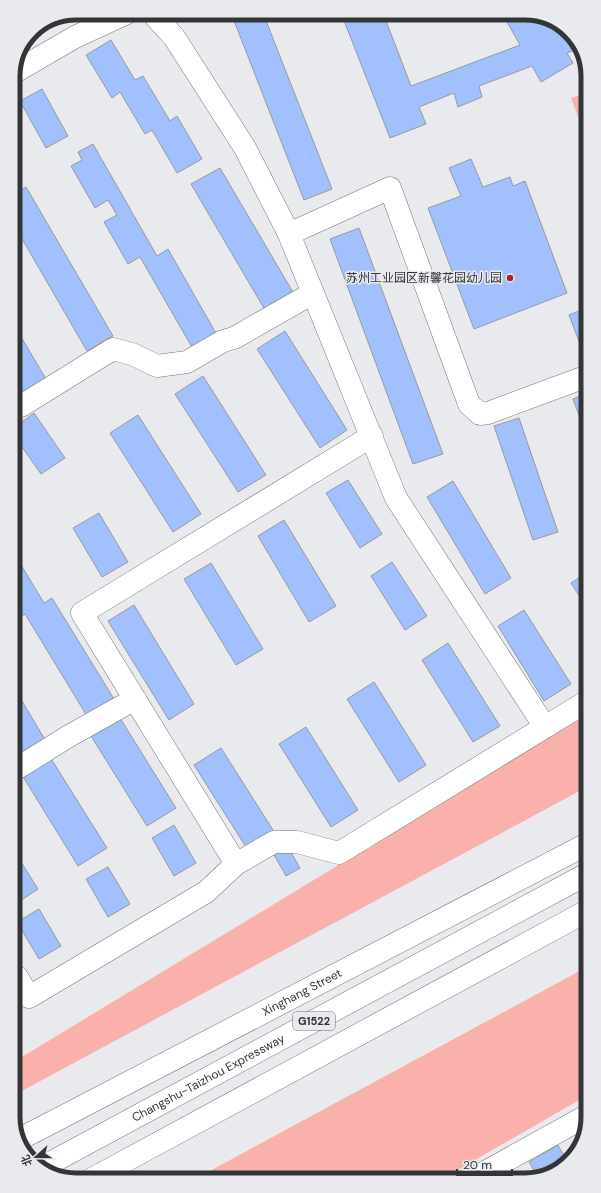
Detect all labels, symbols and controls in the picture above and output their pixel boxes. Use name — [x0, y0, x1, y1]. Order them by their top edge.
place label: 苏州工业园区新馨花园幼儿园 — [346, 270, 502, 286]
marker: 苏州工业园区新馨花园幼儿园 — [505, 273, 515, 283]
street label: Xinghang Street — [259, 965, 345, 1020]
road number: G1522 — [293, 1012, 335, 1030]
street label: Changshu-Taizhou Expressway — [129, 1030, 288, 1126]
north arrow — [16, 1137, 56, 1177]
scale bar — [457, 1151, 512, 1177]
text: 北 — [18, 1153, 35, 1168]
text: 20 m — [463, 1157, 492, 1173]

